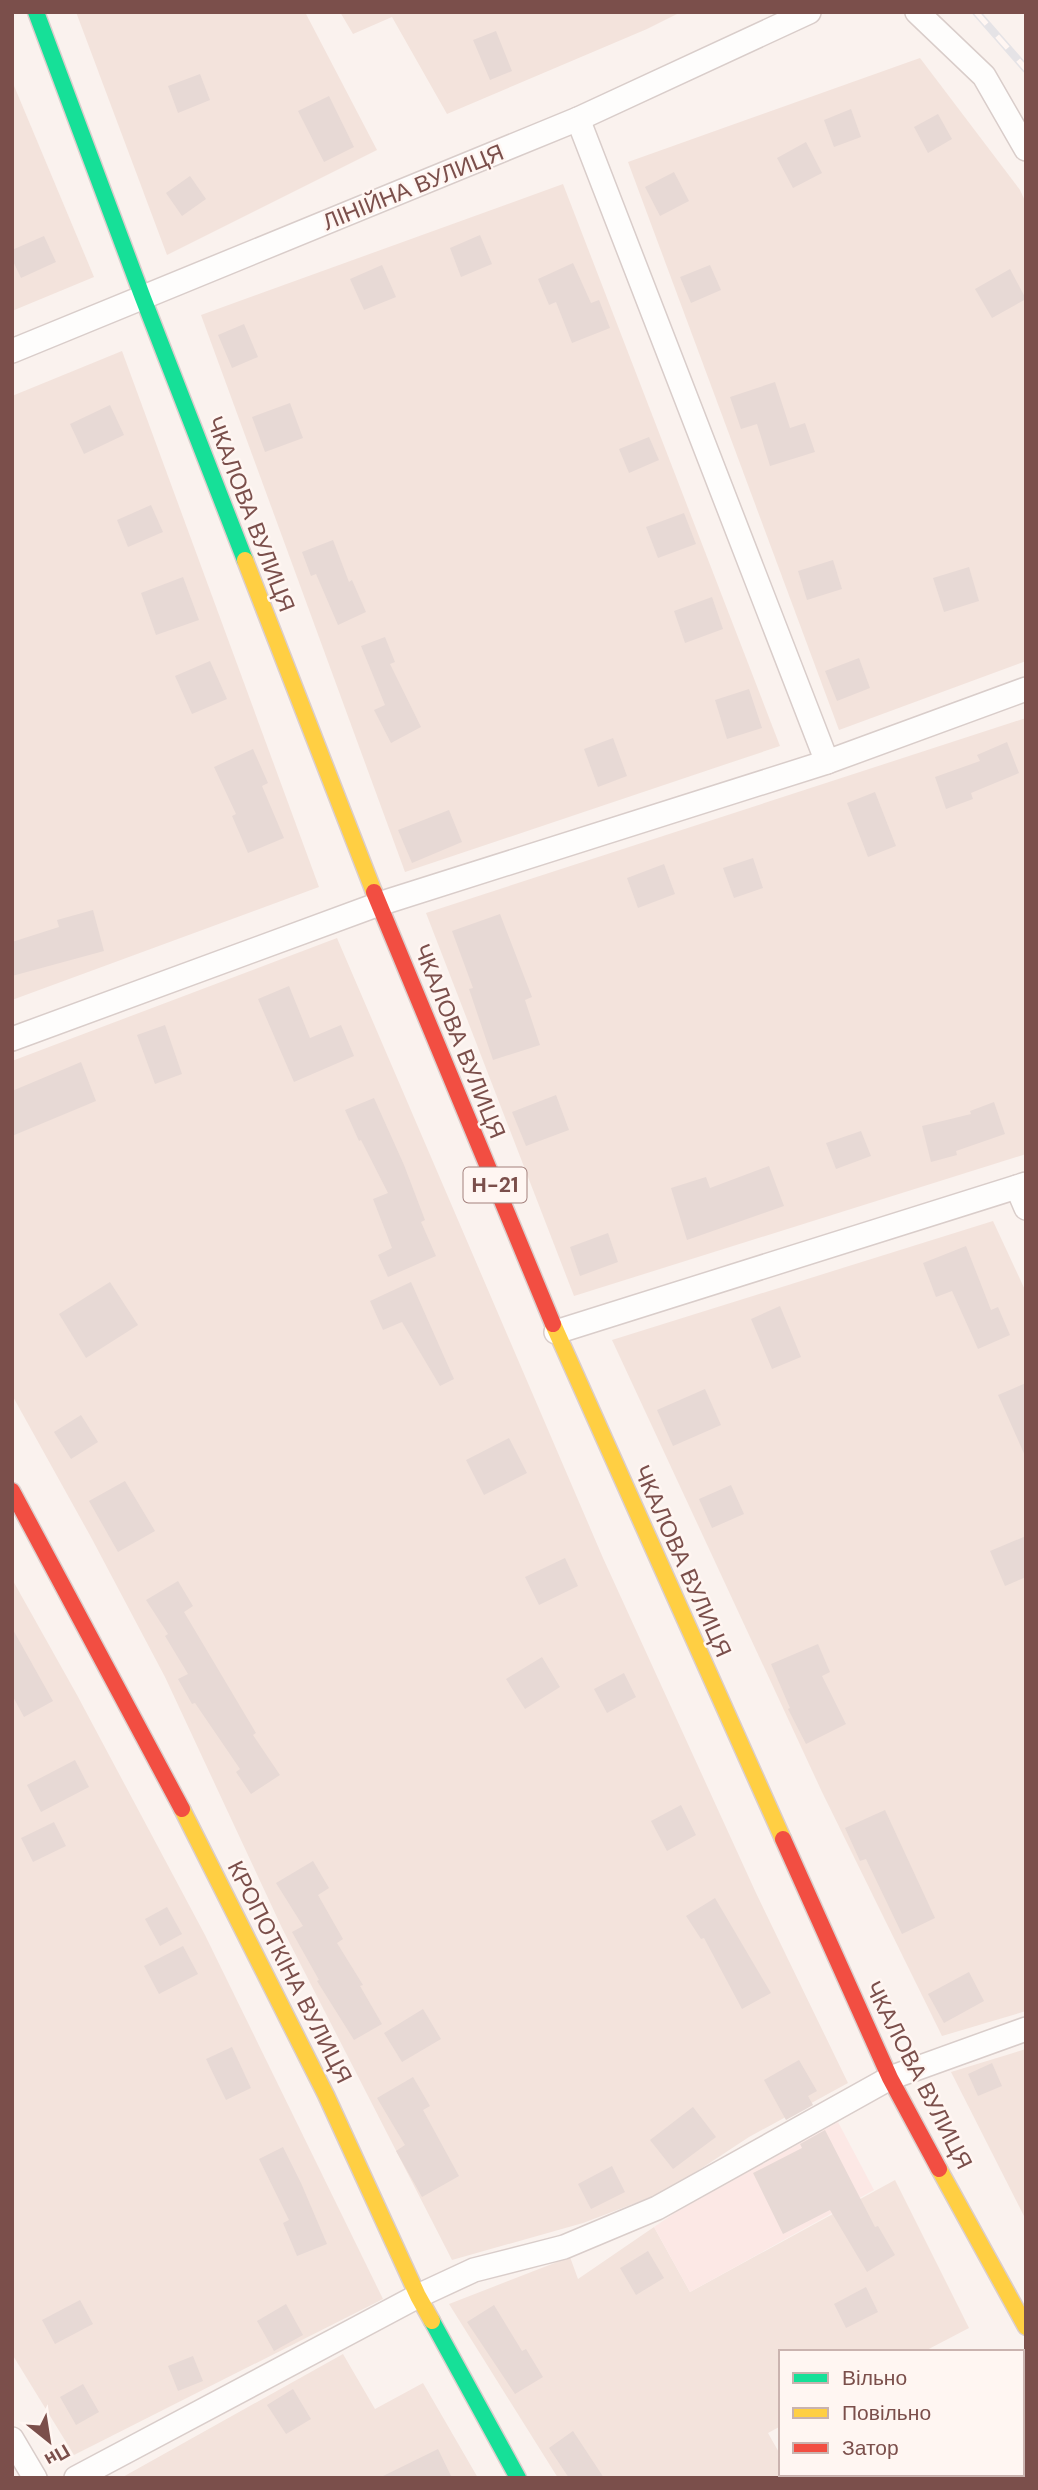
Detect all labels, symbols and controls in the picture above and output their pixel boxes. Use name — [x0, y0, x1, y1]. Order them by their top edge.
street label: ЛІНІЙНА ВУЛИЦЯ — [318, 137, 508, 237]
street label: ЧКАЛОВА ВУЛИЦЯ — [200, 412, 302, 616]
street label: ЧКАЛОВА ВУЛИЦЯ — [407, 939, 513, 1143]
road number: Н-21 — [463, 1168, 526, 1202]
street label: ЧКАЛОВА ВУЛИЦЯ — [627, 1460, 739, 1662]
street label: КРОПОТКІНА ВУЛИЦЯ — [221, 1856, 359, 2088]
street label: ЧКАЛОВА ВУЛИЦЯ — [859, 1976, 979, 2174]
legend — [779, 2350, 1024, 2476]
text: Вільно — [842, 2364, 907, 2392]
text: Повільно — [842, 2399, 931, 2427]
north arrow — [14, 2406, 84, 2476]
text: Затор — [842, 2434, 899, 2462]
text: Пн — [40, 2438, 74, 2472]

